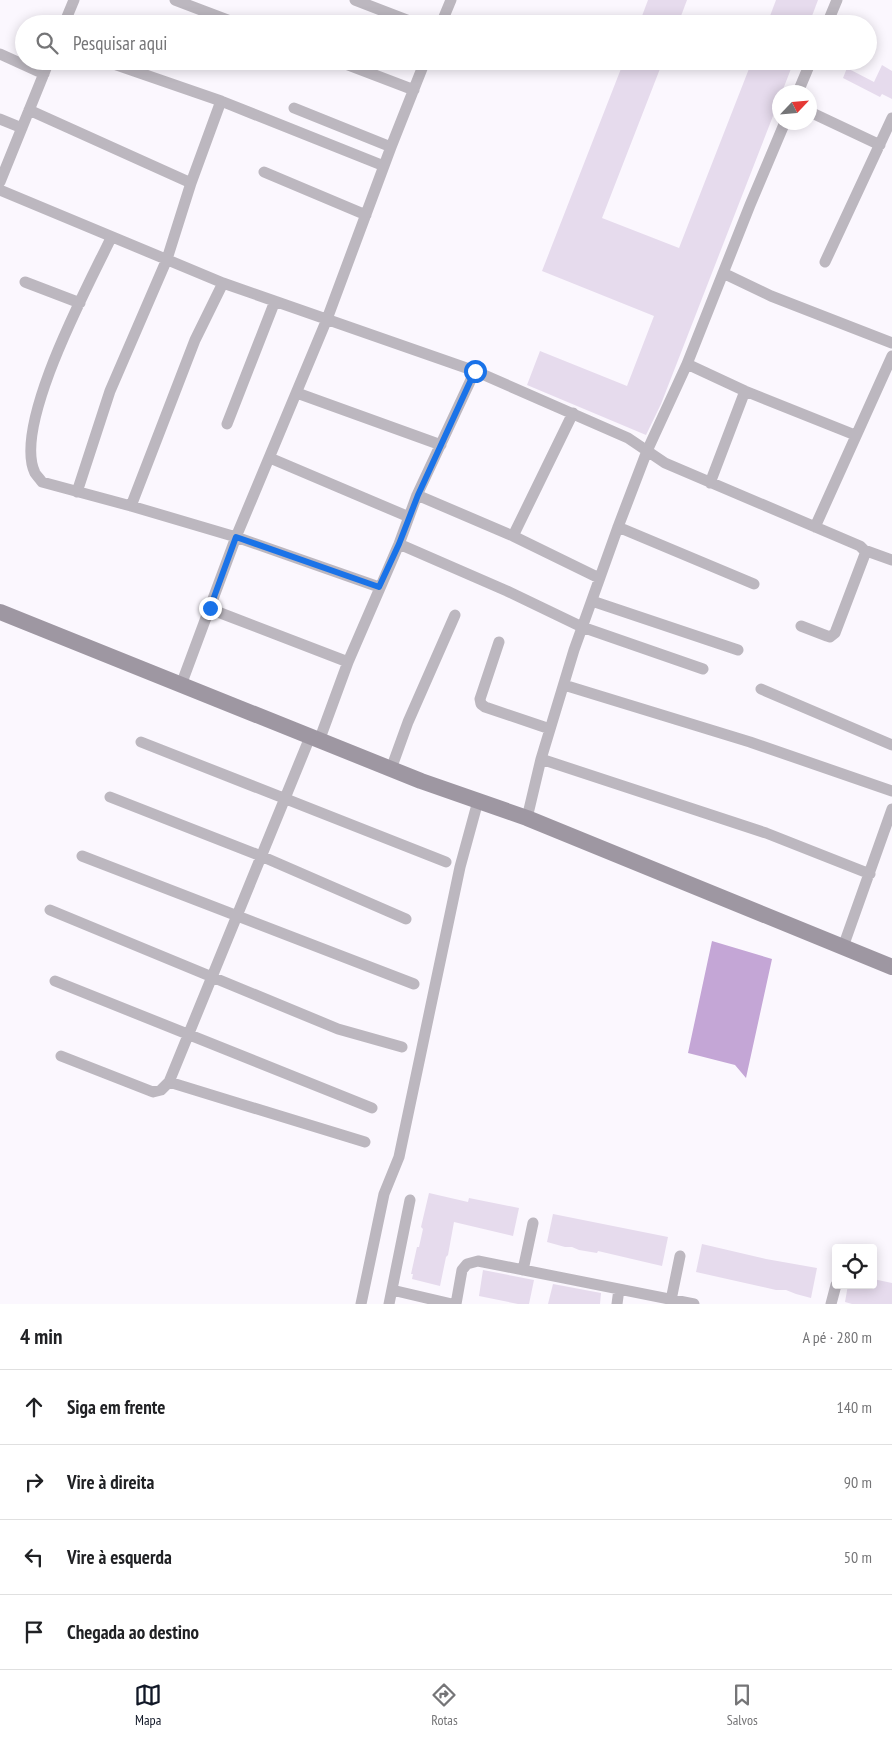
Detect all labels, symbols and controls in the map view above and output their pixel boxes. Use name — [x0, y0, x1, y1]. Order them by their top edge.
search box — [15, 15, 877, 70]
icon: search — [33, 29, 61, 57]
text: Pesquisar aqui — [73, 31, 167, 55]
north arrow — [772, 85, 817, 130]
route start — [464, 360, 487, 383]
route end — [199, 597, 222, 620]
map controls — [832, 1244, 877, 1289]
button: locate — [832, 1244, 877, 1289]
text: 4 min — [20, 1323, 62, 1350]
text: A pé · 280 m — [802, 1327, 872, 1347]
icon: ahead — [20, 1393, 48, 1421]
text: Siga em frente — [67, 1395, 165, 1419]
text: 140 m — [837, 1397, 872, 1417]
icon: right — [20, 1468, 48, 1496]
text: Vire à direita — [67, 1470, 154, 1494]
text: 90 m — [844, 1472, 872, 1492]
icon: left — [20, 1543, 48, 1571]
text: Vire à esquerda — [67, 1545, 172, 1569]
text: 50 m — [844, 1547, 872, 1567]
icon: arrive — [20, 1618, 48, 1646]
text: Chegada ao destino — [67, 1620, 199, 1644]
tab: Mapa — [134, 1681, 162, 1729]
tab: Rotas — [430, 1681, 458, 1729]
tab: Salvos — [727, 1681, 758, 1729]

